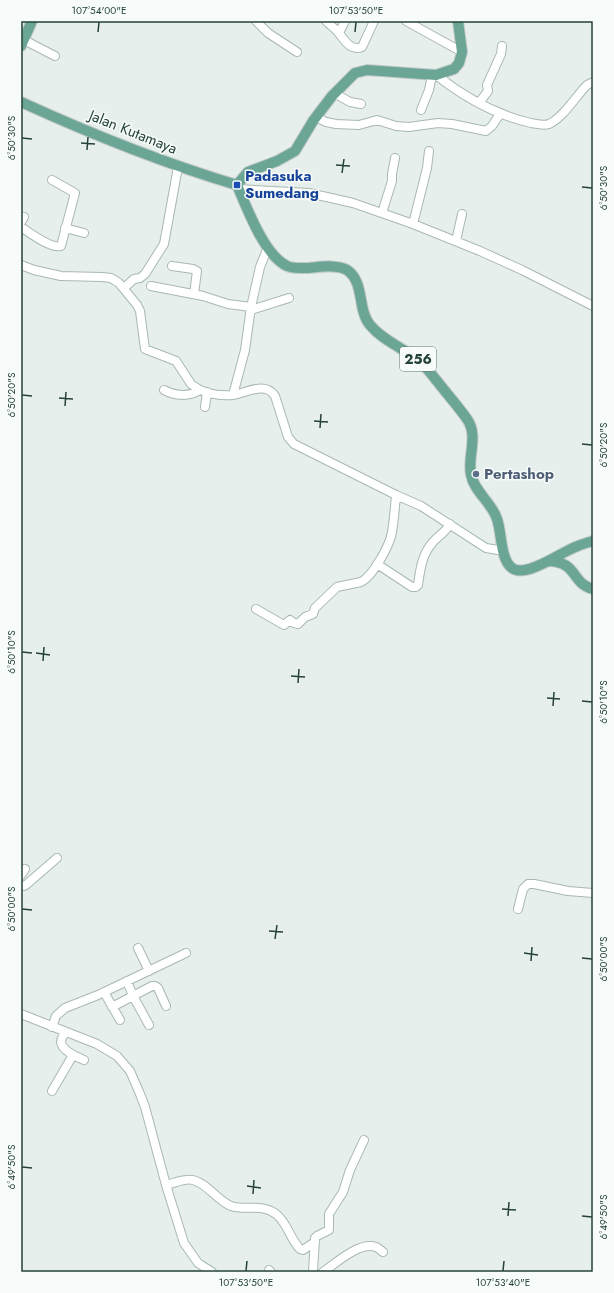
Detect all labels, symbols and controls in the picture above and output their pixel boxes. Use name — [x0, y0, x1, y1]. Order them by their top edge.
text: 107°54'00"E — [72, 3, 127, 18]
text: 107°53'50"E — [329, 3, 383, 18]
street label: Jalan Kutamaya — [84, 104, 180, 160]
text: 6°50'30"S — [4, 115, 19, 160]
place label: Padasuka Sumedang — [245, 165, 319, 204]
text: 6°50'30"S — [596, 165, 611, 210]
marker: Padasuka Sumedang — [232, 180, 242, 190]
road number: 256 — [400, 347, 436, 371]
text: 6°50'20"S — [4, 372, 19, 417]
text: 6°50'20"S — [596, 422, 611, 467]
place label: Pertashop — [484, 463, 554, 485]
marker: Pertashop — [471, 469, 481, 479]
text: 6°50'10"S — [4, 630, 19, 674]
text: 6°50'10"S — [596, 680, 611, 724]
text: 6°50'00"S — [4, 886, 19, 932]
text: 6°50'00"S — [596, 936, 611, 982]
text: 6°49'50"S — [4, 1144, 19, 1189]
text: 6°49'50"S — [596, 1194, 611, 1239]
text: 107°53'50"E — [219, 1275, 273, 1290]
text: 107°53'40"E — [476, 1275, 530, 1290]

